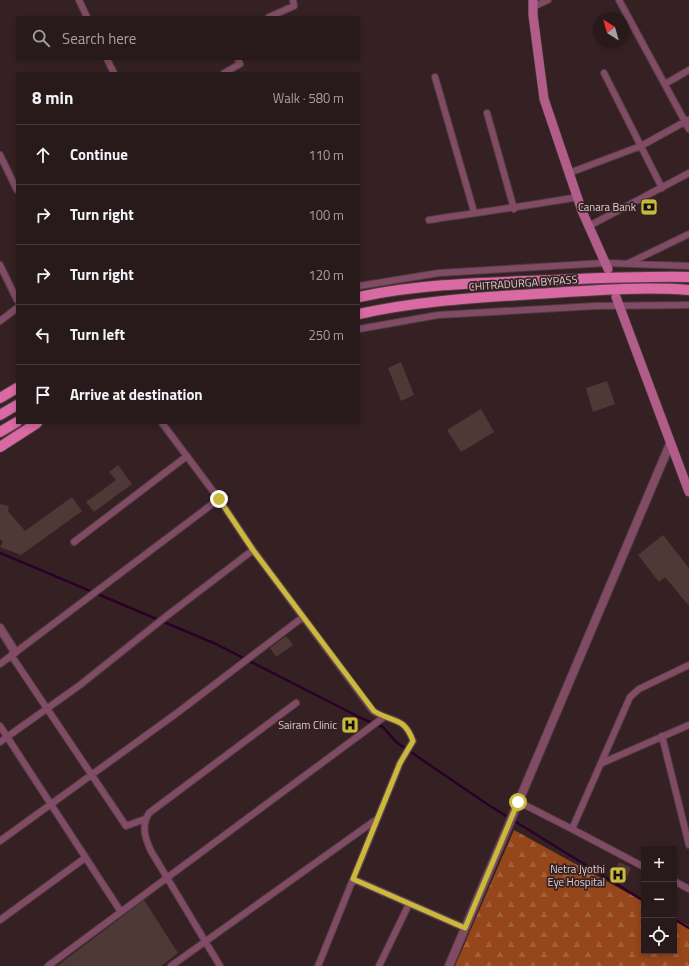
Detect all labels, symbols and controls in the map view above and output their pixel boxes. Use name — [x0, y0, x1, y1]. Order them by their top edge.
north arrow — [593, 12, 629, 48]
search box — [16, 16, 360, 60]
icon: search — [30, 27, 52, 49]
text: Search here — [62, 27, 136, 50]
text: 8 min — [32, 85, 73, 111]
text: Walk · 580 m — [273, 88, 344, 108]
text: Continue — [70, 143, 128, 166]
icon: ahead — [32, 144, 54, 166]
text: 110 m — [308, 145, 344, 165]
bank icon: Canara Bank — [639, 197, 659, 217]
place label: Canara Bank — [578, 199, 637, 215]
text: Turn right — [70, 203, 134, 226]
icon: right — [32, 204, 54, 226]
text: 100 m — [308, 205, 344, 225]
text: Turn right — [70, 263, 134, 286]
icon: right — [32, 264, 54, 286]
text: 120 m — [308, 265, 344, 285]
street label: CHITRADURGA BYPASS — [468, 271, 578, 295]
text: Turn left — [70, 323, 125, 346]
icon: left — [32, 324, 54, 346]
text: 250 m — [308, 325, 344, 345]
text: Arrive at destination — [70, 383, 203, 406]
icon: arrive — [32, 384, 54, 406]
route end — [210, 490, 228, 508]
hospital icon: Sairam Clinic — [340, 715, 360, 735]
place label: Sairam Clinic — [278, 717, 337, 733]
route start — [509, 793, 527, 811]
map controls — [641, 846, 677, 954]
button: + — [641, 846, 677, 882]
place label: Netra Jyothi Eye Hospital — [547, 861, 605, 890]
hospital icon: Netra Jyothi Eye Hospital — [608, 865, 628, 885]
button: − — [641, 882, 677, 918]
button: locate — [641, 918, 677, 954]

